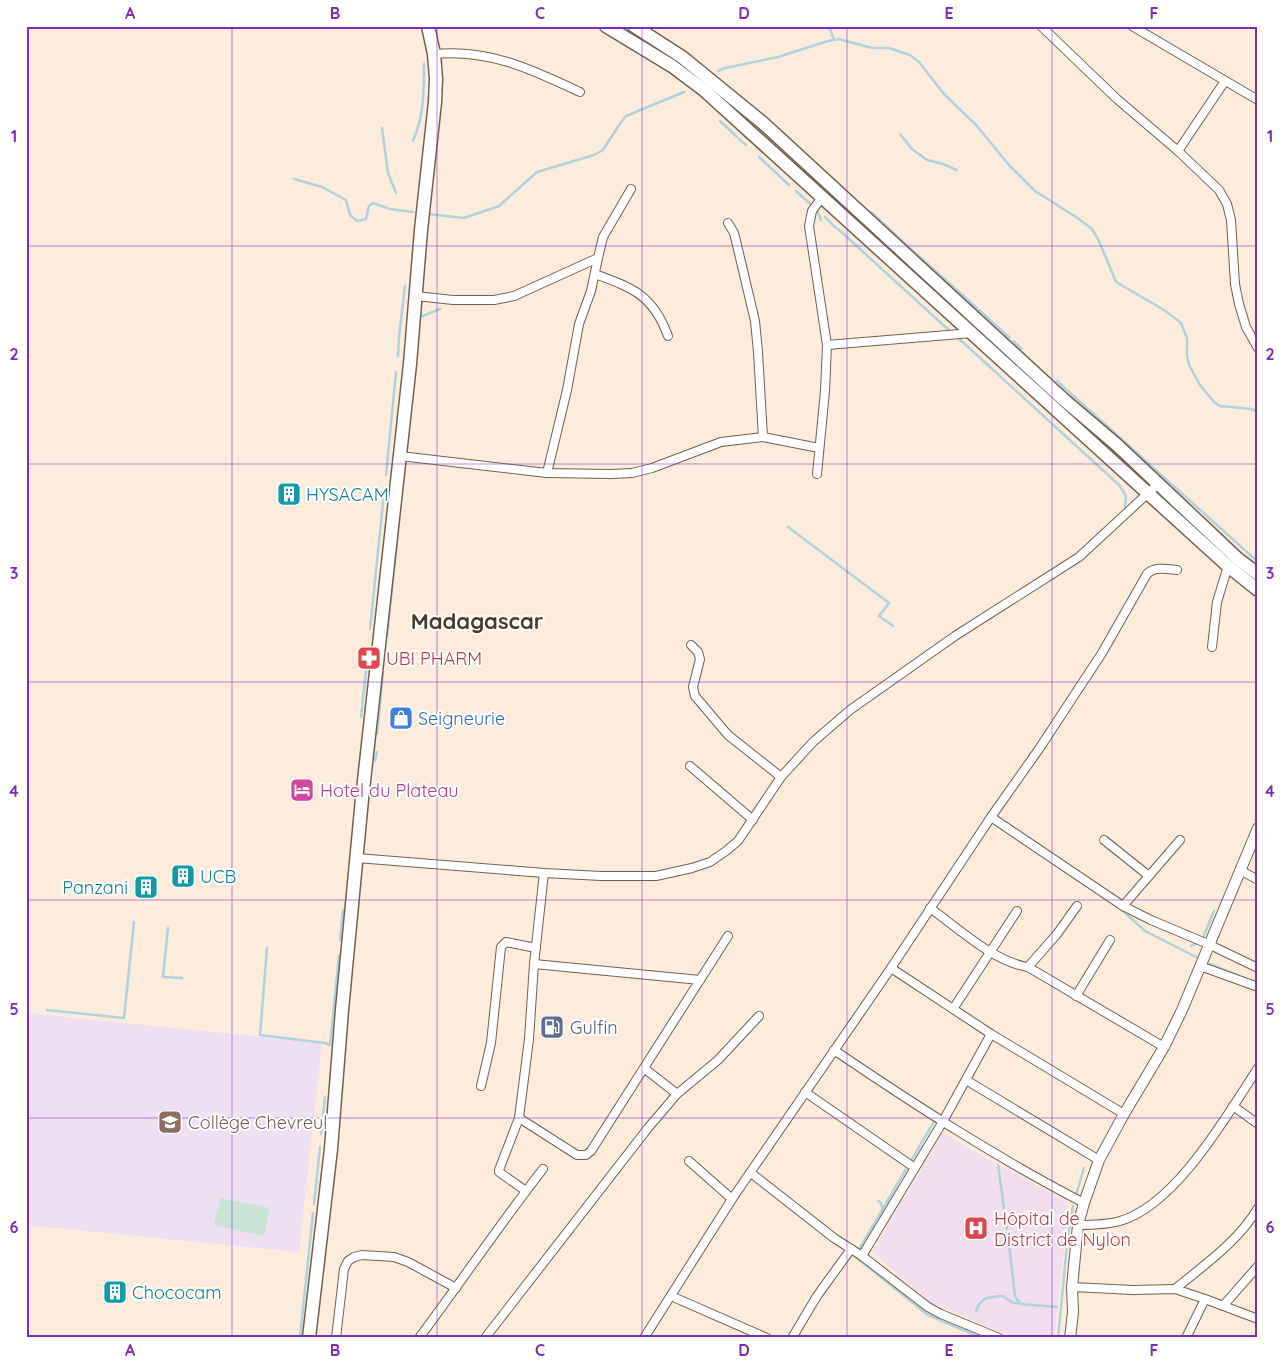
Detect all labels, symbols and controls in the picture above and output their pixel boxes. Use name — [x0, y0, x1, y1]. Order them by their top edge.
text: A — [125, 3, 136, 23]
text: B — [330, 3, 340, 23]
text: C — [535, 3, 545, 23]
text: D — [738, 3, 750, 23]
text: E — [944, 3, 954, 23]
text: F — [1150, 3, 1159, 23]
text: 1 — [11, 126, 17, 146]
text: 1 — [1267, 126, 1273, 146]
text: 2 — [9, 344, 19, 364]
text: 2 — [1265, 344, 1275, 364]
building icon: HYSACAM — [276, 481, 302, 507]
place label: HYSACAM — [306, 483, 389, 506]
text: 3 — [10, 563, 18, 583]
text: 3 — [1266, 563, 1274, 583]
district label: Madagascar — [411, 607, 544, 635]
pharmacy icon: UBI PHARM — [356, 645, 382, 671]
place label: UBI PHARM — [386, 647, 482, 670]
shop icon: Seigneurie — [388, 705, 414, 731]
place label: Seigneurie — [418, 707, 505, 730]
hotel icon: Hotel du Plateau — [289, 777, 315, 803]
place label: Hotel du Plateau — [320, 779, 458, 802]
text: 4 — [9, 781, 19, 801]
text: 4 — [1265, 781, 1275, 801]
building icon: UCB — [170, 863, 196, 889]
place label: UCB — [200, 865, 236, 888]
building icon: Panzani — [133, 874, 159, 900]
place label: Panzani — [62, 876, 128, 899]
text: 5 — [9, 999, 19, 1019]
text: 5 — [1265, 999, 1275, 1019]
fuel station icon: Gulfin — [539, 1014, 565, 1040]
place label: Gulfin — [570, 1016, 618, 1039]
school or university icon: Collège Chevreul — [157, 1109, 183, 1135]
place label: Collège Chevreul — [188, 1111, 327, 1134]
place label: Hôpital de District de Nylon — [994, 1207, 1131, 1251]
hospital icon: Hôpital de District de Nylon — [963, 1215, 989, 1241]
text: 6 — [10, 1217, 19, 1237]
text: 6 — [1266, 1217, 1275, 1237]
building icon: Chococam — [102, 1279, 128, 1305]
place label: Chococam — [132, 1281, 222, 1304]
text: A — [125, 1340, 136, 1360]
text: B — [330, 1340, 340, 1360]
text: C — [535, 1340, 545, 1360]
text: D — [738, 1340, 750, 1360]
text: E — [944, 1340, 954, 1360]
text: F — [1150, 1340, 1159, 1360]

